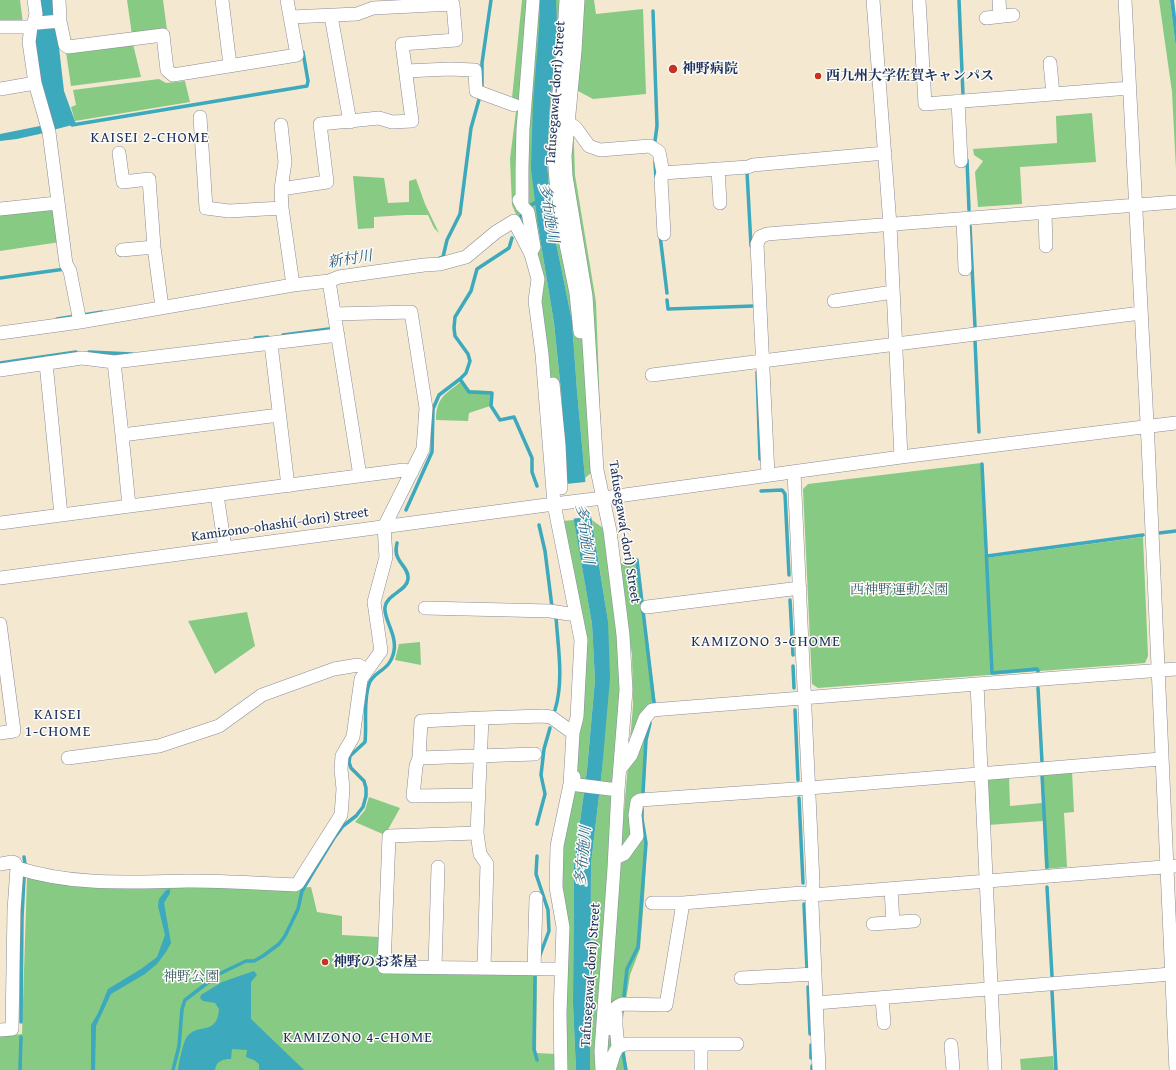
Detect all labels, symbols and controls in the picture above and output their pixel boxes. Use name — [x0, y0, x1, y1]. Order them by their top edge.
street label: Tafusegawa(-dori) Street — [543, 20, 569, 166]
place label: 神野病院 — [682, 61, 738, 77]
marker: 神野病院 — [667, 63, 679, 75]
place label: 西九州大学佐賀キャンパス — [826, 68, 994, 84]
marker: 西九州大学佐賀キャンパス — [813, 71, 823, 81]
district label: KAISEI 2-CHOME — [91, 129, 209, 147]
water label: 多布施川 — [534, 182, 562, 244]
water label: 新村川 — [326, 248, 374, 272]
street label: Tafusegawa(-dori) Street — [604, 459, 644, 605]
water label: 多布施川 — [571, 503, 597, 565]
street label: Kamizono-ohashi(-dori) Street — [190, 504, 370, 546]
park label: 西神野運動公園 — [850, 582, 948, 598]
district label: KAMIZONO 3-CHOME — [691, 633, 841, 651]
district label: KAISEI 1-CHOME — [25, 706, 91, 741]
water label: 多布施川 — [572, 825, 596, 887]
street label: Tafusegawa(-dori) Street — [578, 902, 604, 1048]
place label: 神野のお茶屋 — [333, 954, 417, 970]
marker: 神野のお茶屋 — [320, 957, 330, 967]
park label: 神野公園 — [163, 969, 219, 985]
district label: KAMIZONO 4-CHOME — [283, 1029, 433, 1047]

